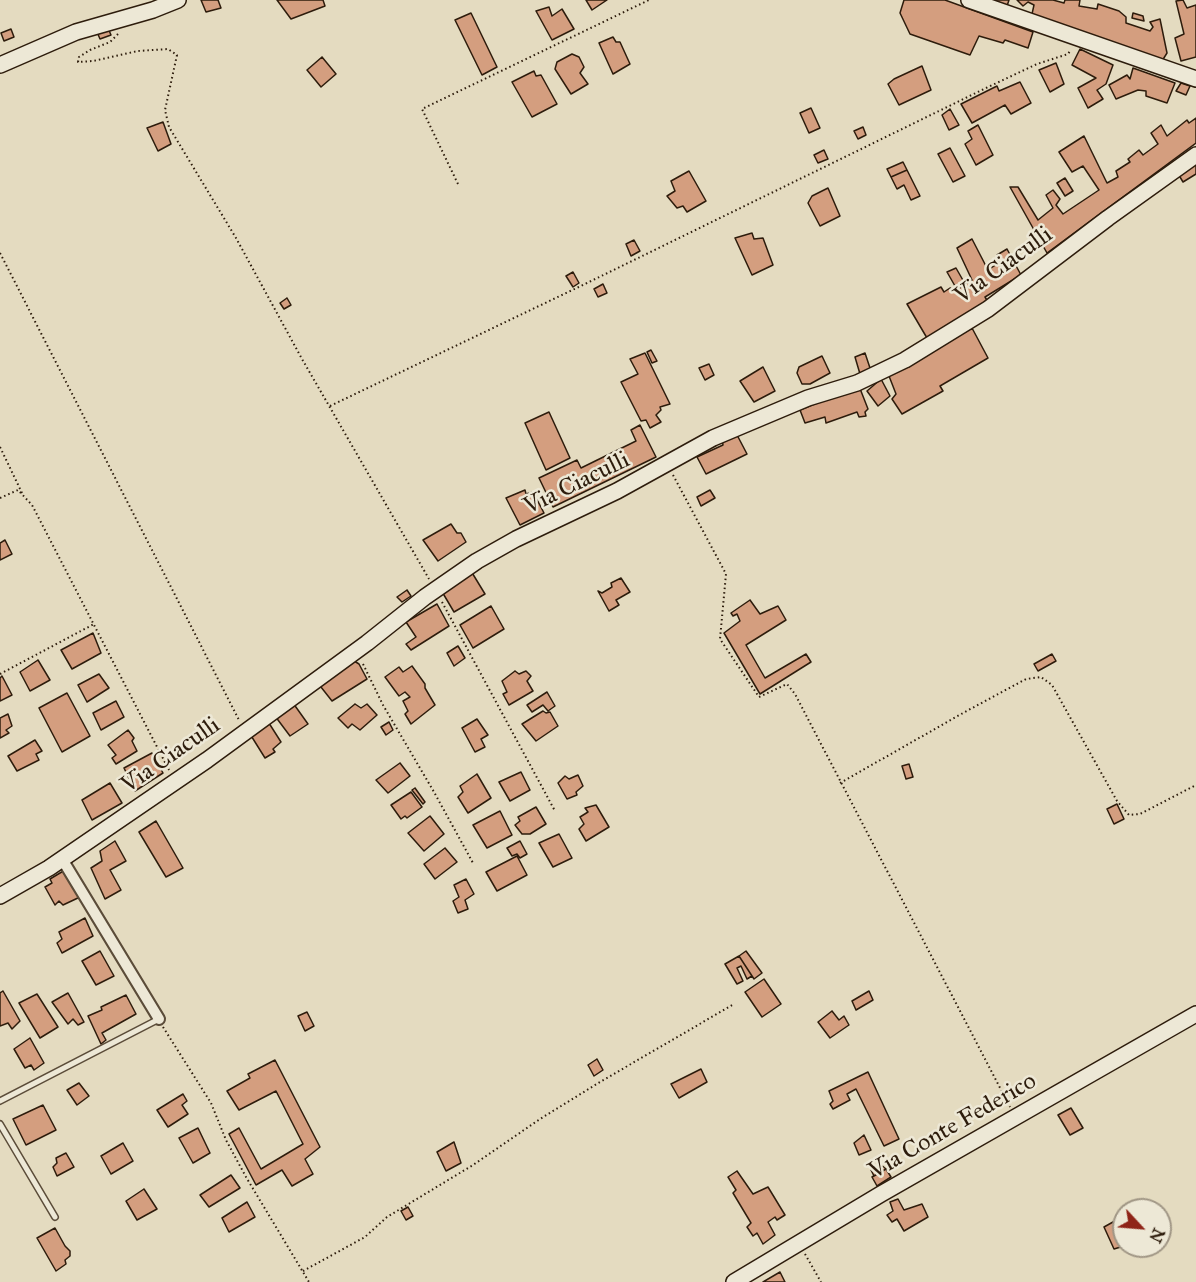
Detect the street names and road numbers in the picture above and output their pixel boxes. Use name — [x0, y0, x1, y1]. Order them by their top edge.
street label: Via Ciaculli — [949, 221, 1059, 311]
street label: Via Ciaculli — [519, 446, 635, 522]
street label: Via Ciaculli — [116, 711, 226, 801]
street label: Via Conte Federico — [864, 1067, 1042, 1187]

